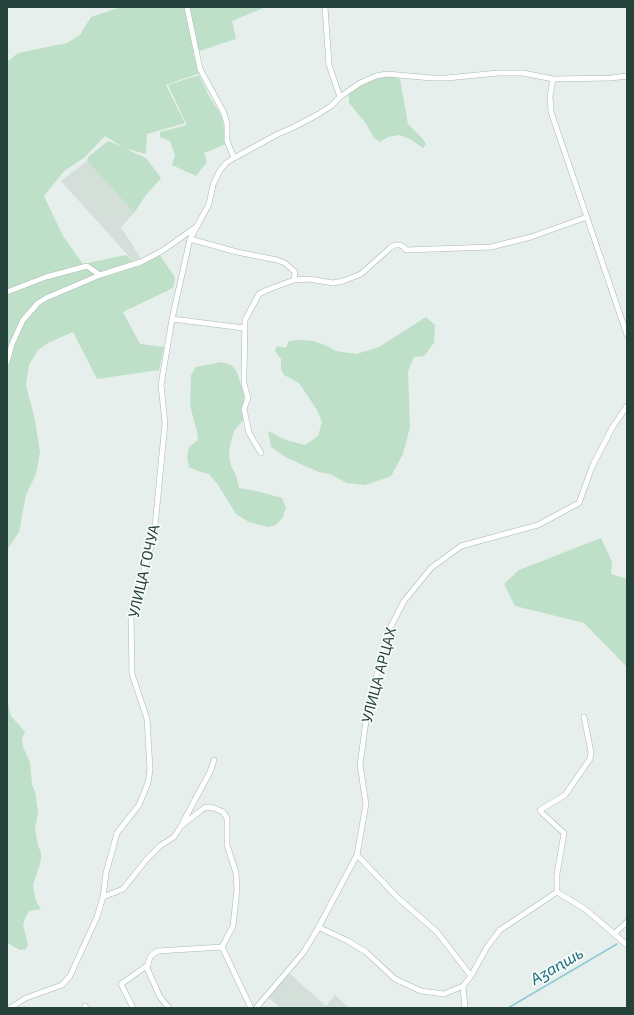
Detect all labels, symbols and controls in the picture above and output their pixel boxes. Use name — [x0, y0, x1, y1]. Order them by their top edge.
street label: УЛИЦА ГОЧУА — [125, 523, 163, 619]
street label: УЛИЦА АРЦАХ — [358, 625, 400, 725]
water label: Аӡаԥшь — [527, 943, 587, 989]

